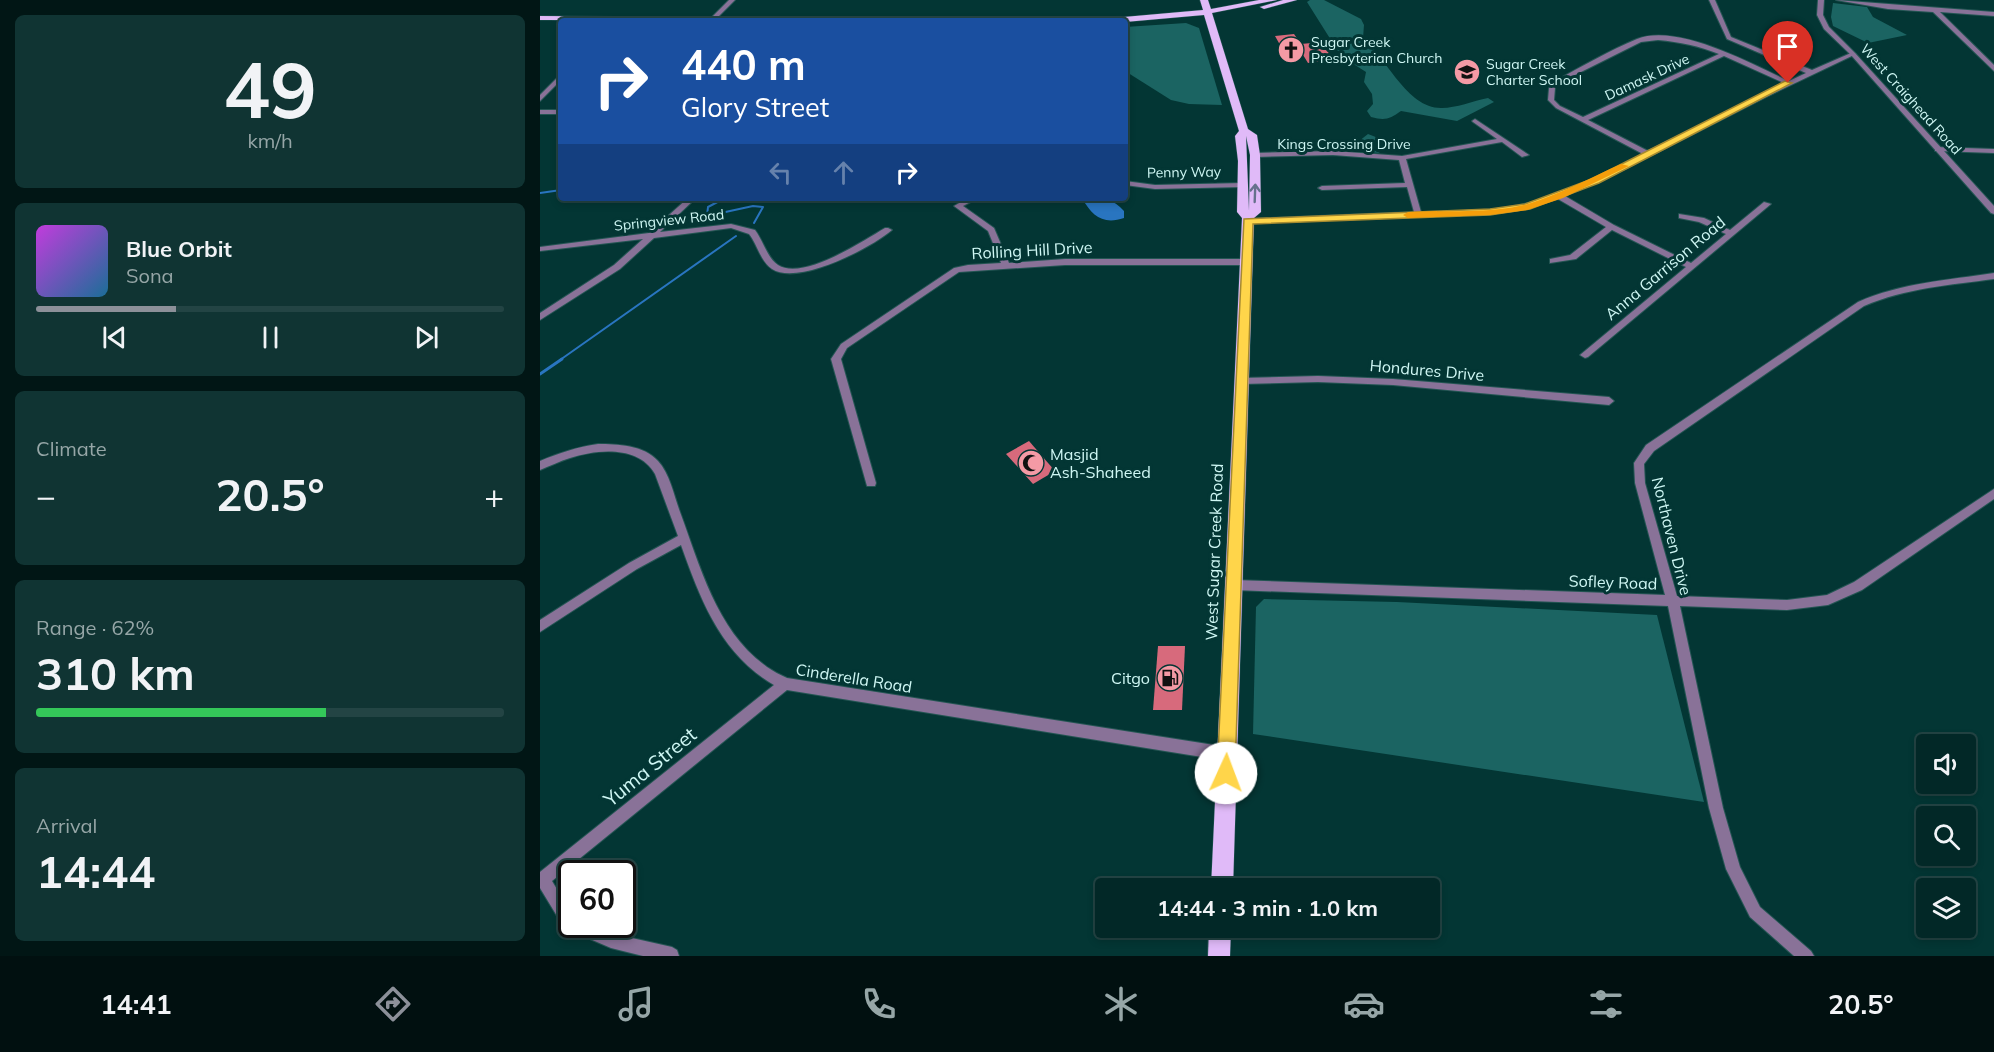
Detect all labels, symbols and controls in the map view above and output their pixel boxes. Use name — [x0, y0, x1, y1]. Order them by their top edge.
pin — [1762, 21, 1813, 83]
icon: arrive — [1771, 30, 1804, 63]
place label: Sugar Creek Presbyterian Church — [1311, 33, 1442, 67]
church icon: Sugar Creek Presbyterian Church — [1276, 35, 1306, 65]
text: 440 m — [681, 38, 806, 91]
text: 49 — [223, 40, 317, 138]
street label: West Craighead Road — [1856, 40, 1966, 158]
icon: right — [582, 42, 660, 120]
street label: Damask Drive — [1602, 50, 1692, 104]
place label: Sugar Creek Charter School — [1486, 55, 1582, 89]
school or university icon: Sugar Creek Charter School — [1452, 57, 1482, 87]
text: Glory Street — [681, 90, 829, 124]
text: km/h — [247, 128, 293, 153]
street label: Kings Crossing Drive — [1277, 135, 1411, 153]
icon: left — [764, 156, 797, 189]
icon: ahead — [827, 156, 860, 189]
icon: right — [890, 156, 923, 189]
street label: Penny Way — [1147, 162, 1222, 182]
one-way arrow — [1249, 184, 1261, 204]
street label: Springview Road — [613, 205, 725, 235]
street label: Anna Garrison Road — [1601, 212, 1729, 324]
text: Blue Orbit — [126, 235, 232, 263]
street label: Rolling Hill Drive — [971, 237, 1093, 263]
text: Sona — [126, 263, 174, 288]
icon: previous — [98, 321, 131, 354]
icon: pause — [254, 321, 287, 354]
icon: next — [410, 321, 443, 354]
street label: Hondures Drive — [1369, 355, 1485, 385]
text: Climate — [36, 436, 107, 461]
place label: Masjid Ash-Shaheed — [1050, 444, 1151, 482]
mosque icon: Masjid Ash-Shaheed — [1016, 448, 1046, 478]
street label: West Sugar Creek Road — [1201, 463, 1227, 641]
text: 20.5° — [215, 466, 325, 522]
text: − — [36, 475, 56, 516]
text: + — [484, 475, 504, 516]
street label: Northaven Drive — [1648, 475, 1696, 597]
street label: Sofley Road — [1568, 570, 1658, 594]
text: Range · 62% — [36, 615, 154, 640]
text: 310 km — [36, 645, 195, 701]
street label: Cinderella Road — [794, 659, 914, 697]
fuel station icon: Citgo — [1155, 663, 1185, 693]
place label: Citgo — [1111, 668, 1150, 688]
street label: Yuma Street — [597, 722, 701, 812]
map controls — [1916, 734, 1976, 938]
button: sound — [1916, 734, 1976, 794]
position arrow — [1194, 741, 1258, 805]
button: search — [1916, 806, 1976, 866]
text: Arrival — [36, 813, 97, 838]
text: 14:44 — [36, 843, 155, 899]
speed limit sign: 60 — [558, 860, 636, 938]
button: layers — [1916, 878, 1976, 938]
text: 14:44 · 3 min · 1.0 km — [1157, 894, 1378, 922]
icon: directions — [372, 983, 414, 1025]
icon: music — [615, 983, 657, 1025]
icon: phone — [858, 983, 900, 1025]
icon: climate — [1100, 983, 1142, 1025]
icon: car — [1343, 983, 1385, 1025]
icon: filters — [1585, 983, 1627, 1025]
text: 14:41 — [100, 987, 172, 1021]
text: 20.5° — [1828, 987, 1894, 1021]

